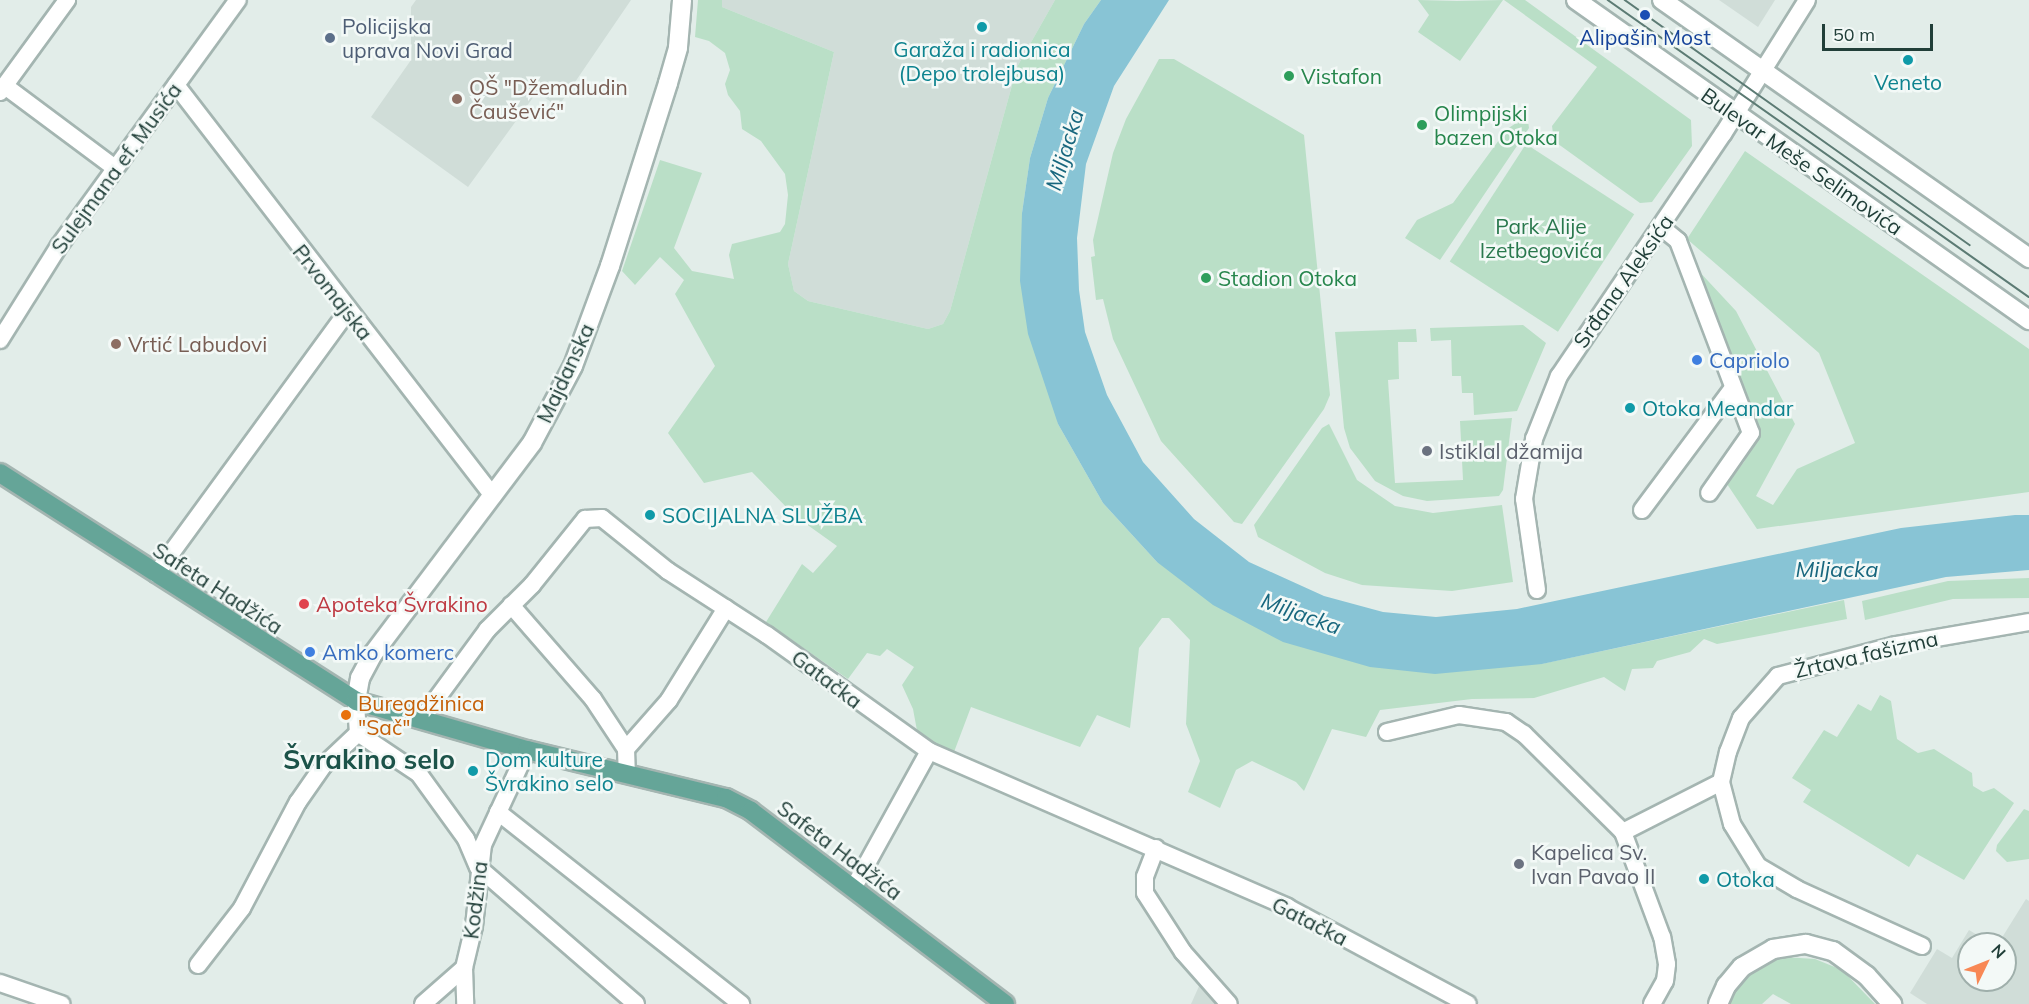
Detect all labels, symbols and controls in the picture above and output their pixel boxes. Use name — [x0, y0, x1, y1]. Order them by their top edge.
marker: Alipašin Most — [1638, 8, 1652, 22]
scale bar — [1825, 12, 1936, 50]
place label: Policijska uprava Novi Grad — [342, 13, 513, 63]
marker: Garaža i radionica (Depo trolejbusa) — [975, 20, 989, 34]
text: 50 m — [1833, 23, 1875, 46]
place label: Alipašin Most — [1579, 24, 1711, 50]
marker: Policijska uprava Novi Grad — [323, 31, 337, 45]
place label: Garaža i radionica (Depo trolejbusa) — [893, 36, 1071, 86]
marker: Veneto — [1901, 53, 1915, 67]
place label: Vistafon — [1301, 63, 1382, 89]
marker: Vistafon — [1282, 69, 1296, 83]
place label: Veneto — [1874, 69, 1942, 95]
place label: OŠ "Džemaludin Čaušević" — [469, 74, 628, 124]
street label: Sulejmana ef. Musića — [46, 78, 186, 258]
street label: Bulevar Meše Selimovića — [1697, 82, 1907, 240]
marker: OŠ "Džemaludin Čaušević" — [450, 92, 464, 106]
place label: Olimpijski bazen Otoka — [1434, 100, 1558, 150]
water label: Miljacka — [1040, 106, 1090, 194]
marker: Olimpijski bazen Otoka — [1415, 118, 1429, 132]
street label: Srđana Aleksića — [1568, 209, 1678, 353]
park label: Park Alije Izetbegovića — [1480, 213, 1602, 263]
street label: Prvomajska — [288, 239, 378, 345]
place label: Stadion Otoka — [1218, 265, 1357, 291]
marker: Stadion Otoka — [1199, 271, 1213, 285]
street label: Majdanska — [531, 319, 599, 427]
place label: Vrtić Labudovi — [128, 331, 267, 357]
marker: Vrtić Labudovi — [109, 337, 123, 351]
place label: Capriolo — [1709, 347, 1790, 373]
marker: Capriolo — [1690, 353, 1704, 367]
place label: Otoka Meandar — [1642, 395, 1793, 421]
marker: Otoka Meandar — [1623, 401, 1637, 415]
place label: Istiklal džamija — [1439, 438, 1583, 464]
marker: Istiklal džamija — [1420, 444, 1434, 458]
place label: SOCIJALNA SLUŽBA — [662, 502, 863, 528]
marker: SOCIJALNA SLUŽBA — [643, 508, 657, 522]
street label: Safeta Hadžića — [148, 537, 288, 639]
water label: Miljacka — [1795, 557, 1879, 583]
water label: Miljacka — [1257, 587, 1345, 641]
place label: Apoteka Švrakino — [316, 591, 488, 617]
marker: Apoteka Švrakino — [297, 597, 311, 611]
street label: Žrtava fašizma — [1792, 625, 1940, 683]
place label: Amko komerc — [322, 639, 454, 665]
street label: Gatačka — [787, 644, 867, 714]
marker: Amko komerc — [303, 645, 317, 659]
place label: Buregdžinica "Sač" — [358, 690, 485, 740]
marker: Buregdžinica "Sač" — [339, 708, 353, 722]
district label: Švrakino selo — [283, 744, 455, 776]
place label: Dom kulture Švrakino selo — [485, 746, 614, 796]
marker: Dom kulture Švrakino selo — [466, 764, 480, 778]
street label: Safeta Hadžića — [773, 795, 907, 905]
place label: Kapelica Sv. Ivan Pavao II — [1531, 839, 1655, 889]
marker: Kapelica Sv. Ivan Pavao II — [1512, 857, 1526, 871]
street label: Kodžina — [458, 860, 492, 940]
place label: Otoka — [1716, 866, 1775, 892]
marker: Otoka — [1697, 872, 1711, 886]
street label: Gatačka — [1268, 891, 1352, 951]
north arrow — [1957, 932, 2017, 992]
text: N — [1987, 940, 2010, 962]

